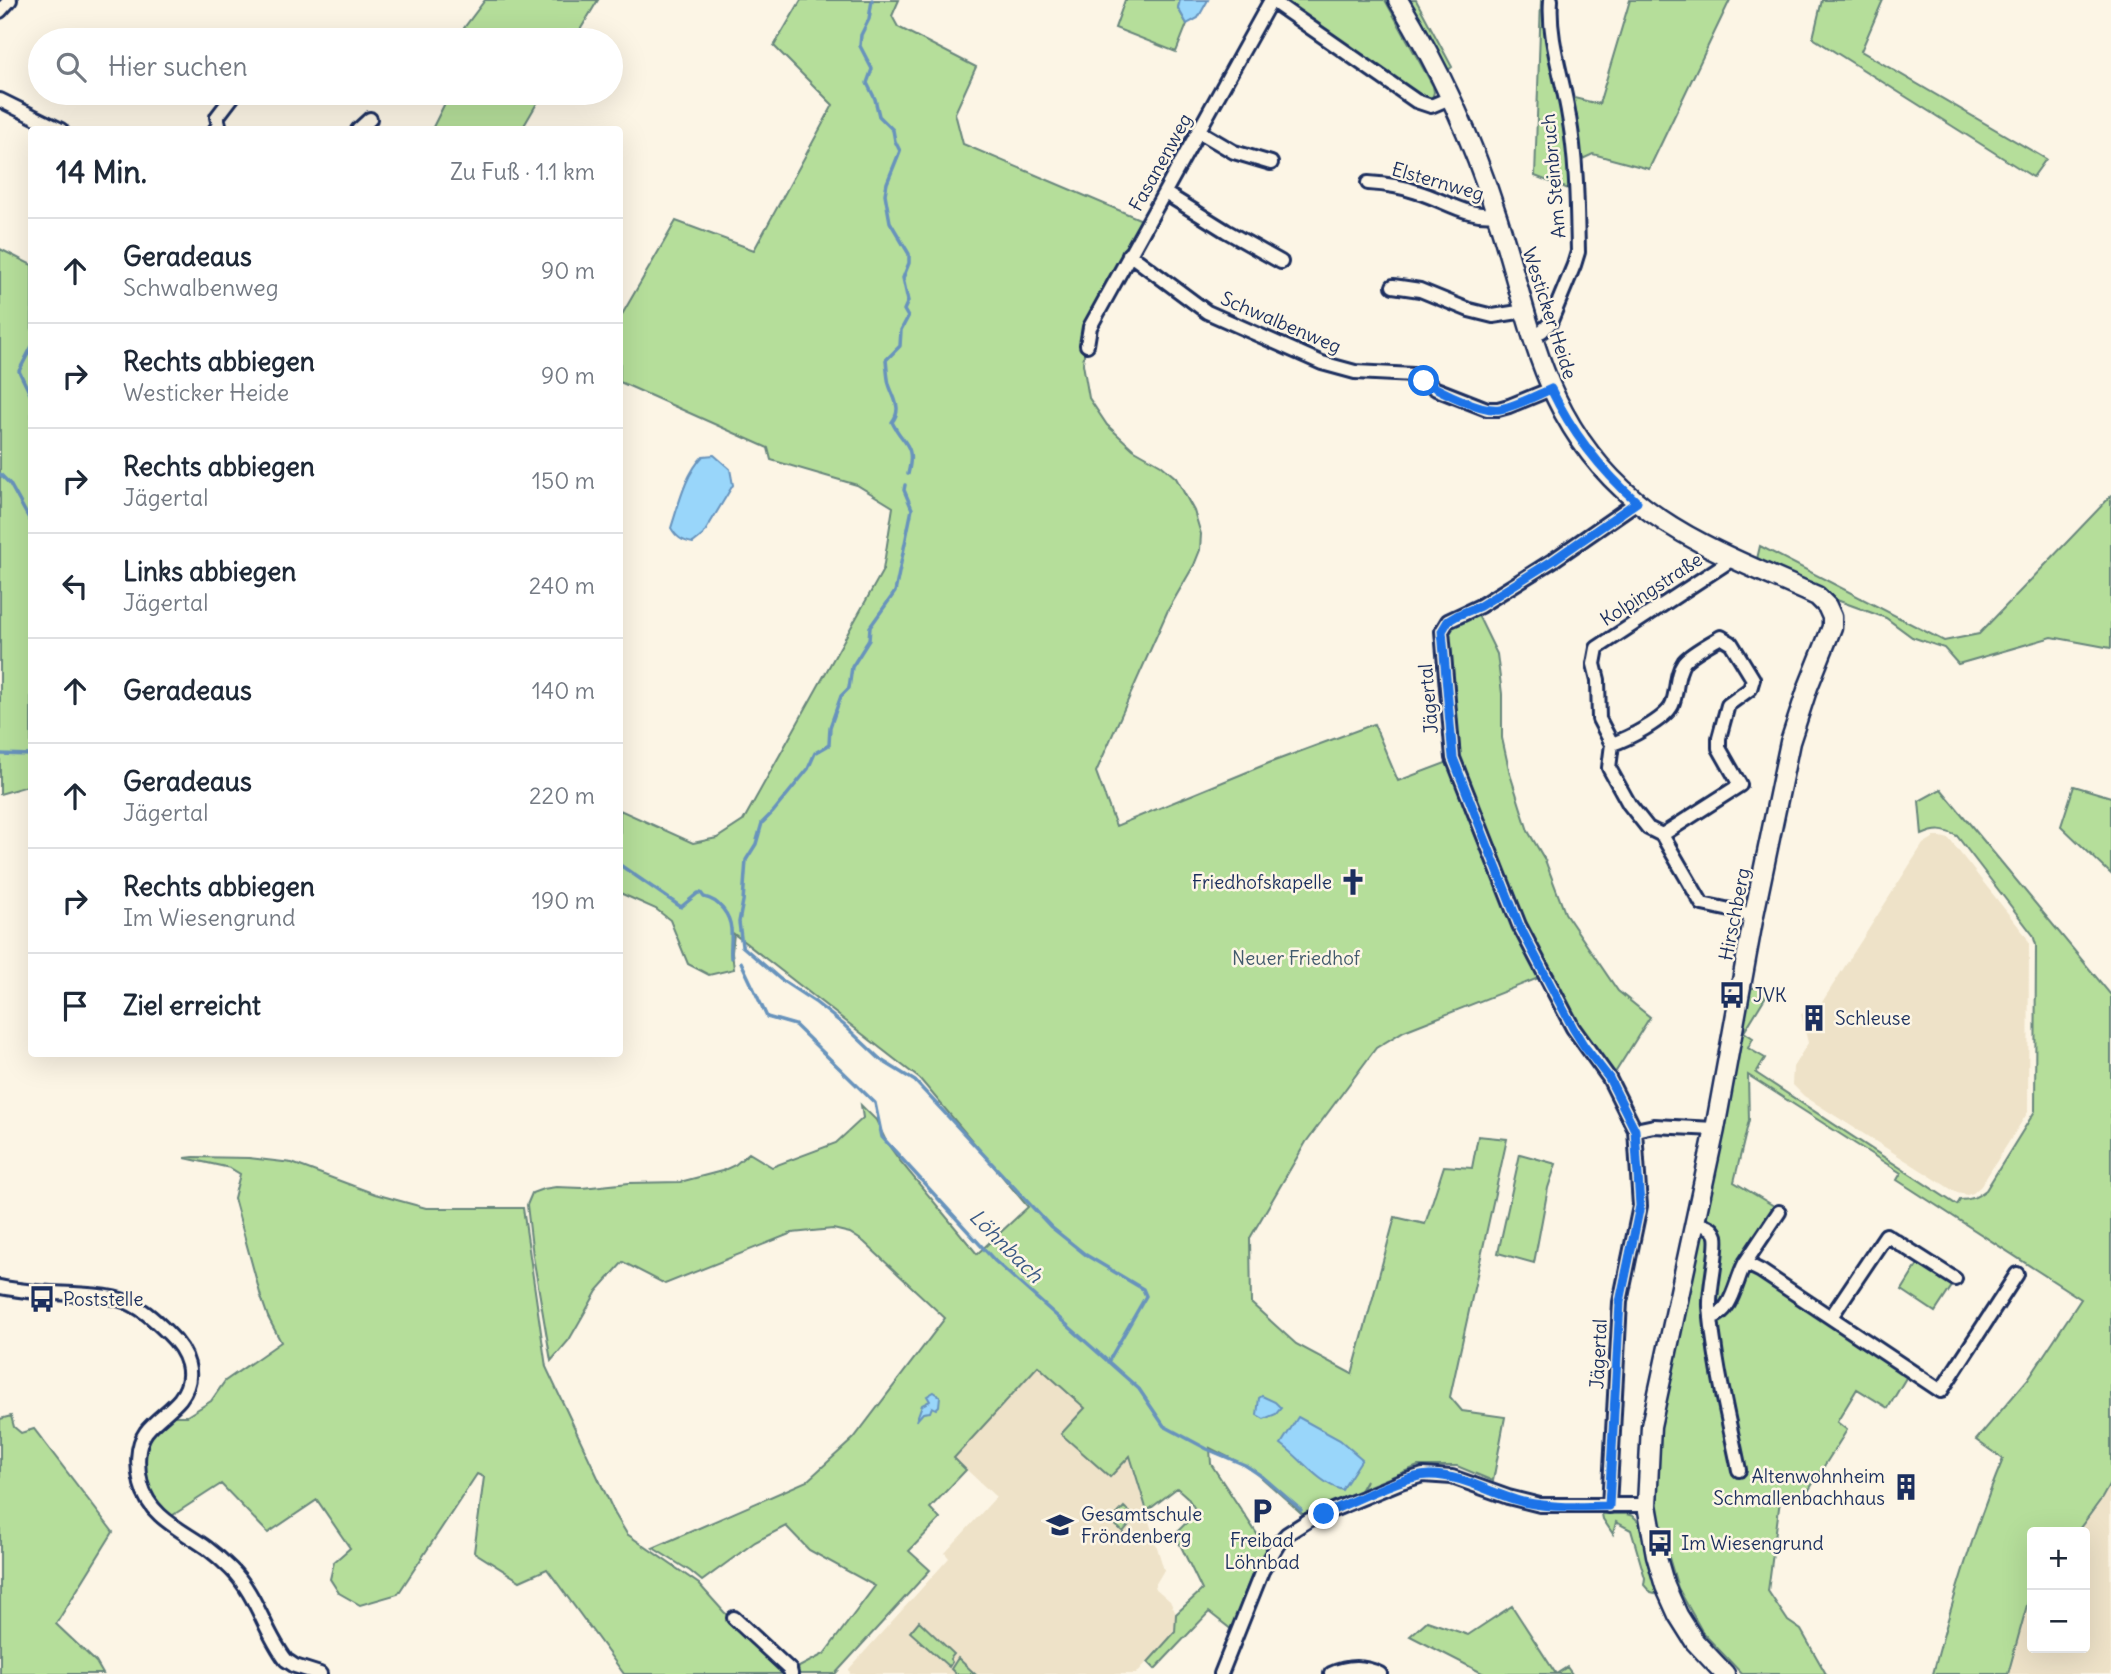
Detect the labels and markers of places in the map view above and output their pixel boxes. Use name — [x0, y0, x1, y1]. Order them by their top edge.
church icon: Friedhofskapelle — [1338, 867, 1368, 897]
place label: Friedhofskapelle — [1192, 870, 1332, 894]
bus stop icon: JVK — [1717, 980, 1747, 1010]
place label: JVK — [1753, 983, 1787, 1007]
building icon: Schleuse — [1799, 1003, 1829, 1033]
place label: Schleuse — [1835, 1006, 1911, 1030]
bus stop icon: Poststelle — [27, 1284, 57, 1314]
place label: Poststelle — [63, 1287, 144, 1311]
place label: Altenwohnheim Schmallenbachhaus — [1713, 1464, 1885, 1510]
building icon: Altenwohnheim Schmallenbachhaus — [1891, 1472, 1921, 1502]
parking icon: Freibad Löhnbad — [1247, 1496, 1277, 1526]
place label: Gesamtschule Fröndenberg — [1081, 1502, 1202, 1548]
school or university icon: Gesamtschule Fröndenberg — [1045, 1510, 1075, 1540]
place label: Freibad Löhnbad — [1224, 1528, 1300, 1574]
bus stop icon: Im Wiesengrund — [1645, 1528, 1675, 1558]
place label: Im Wiesengrund — [1681, 1531, 1824, 1555]

